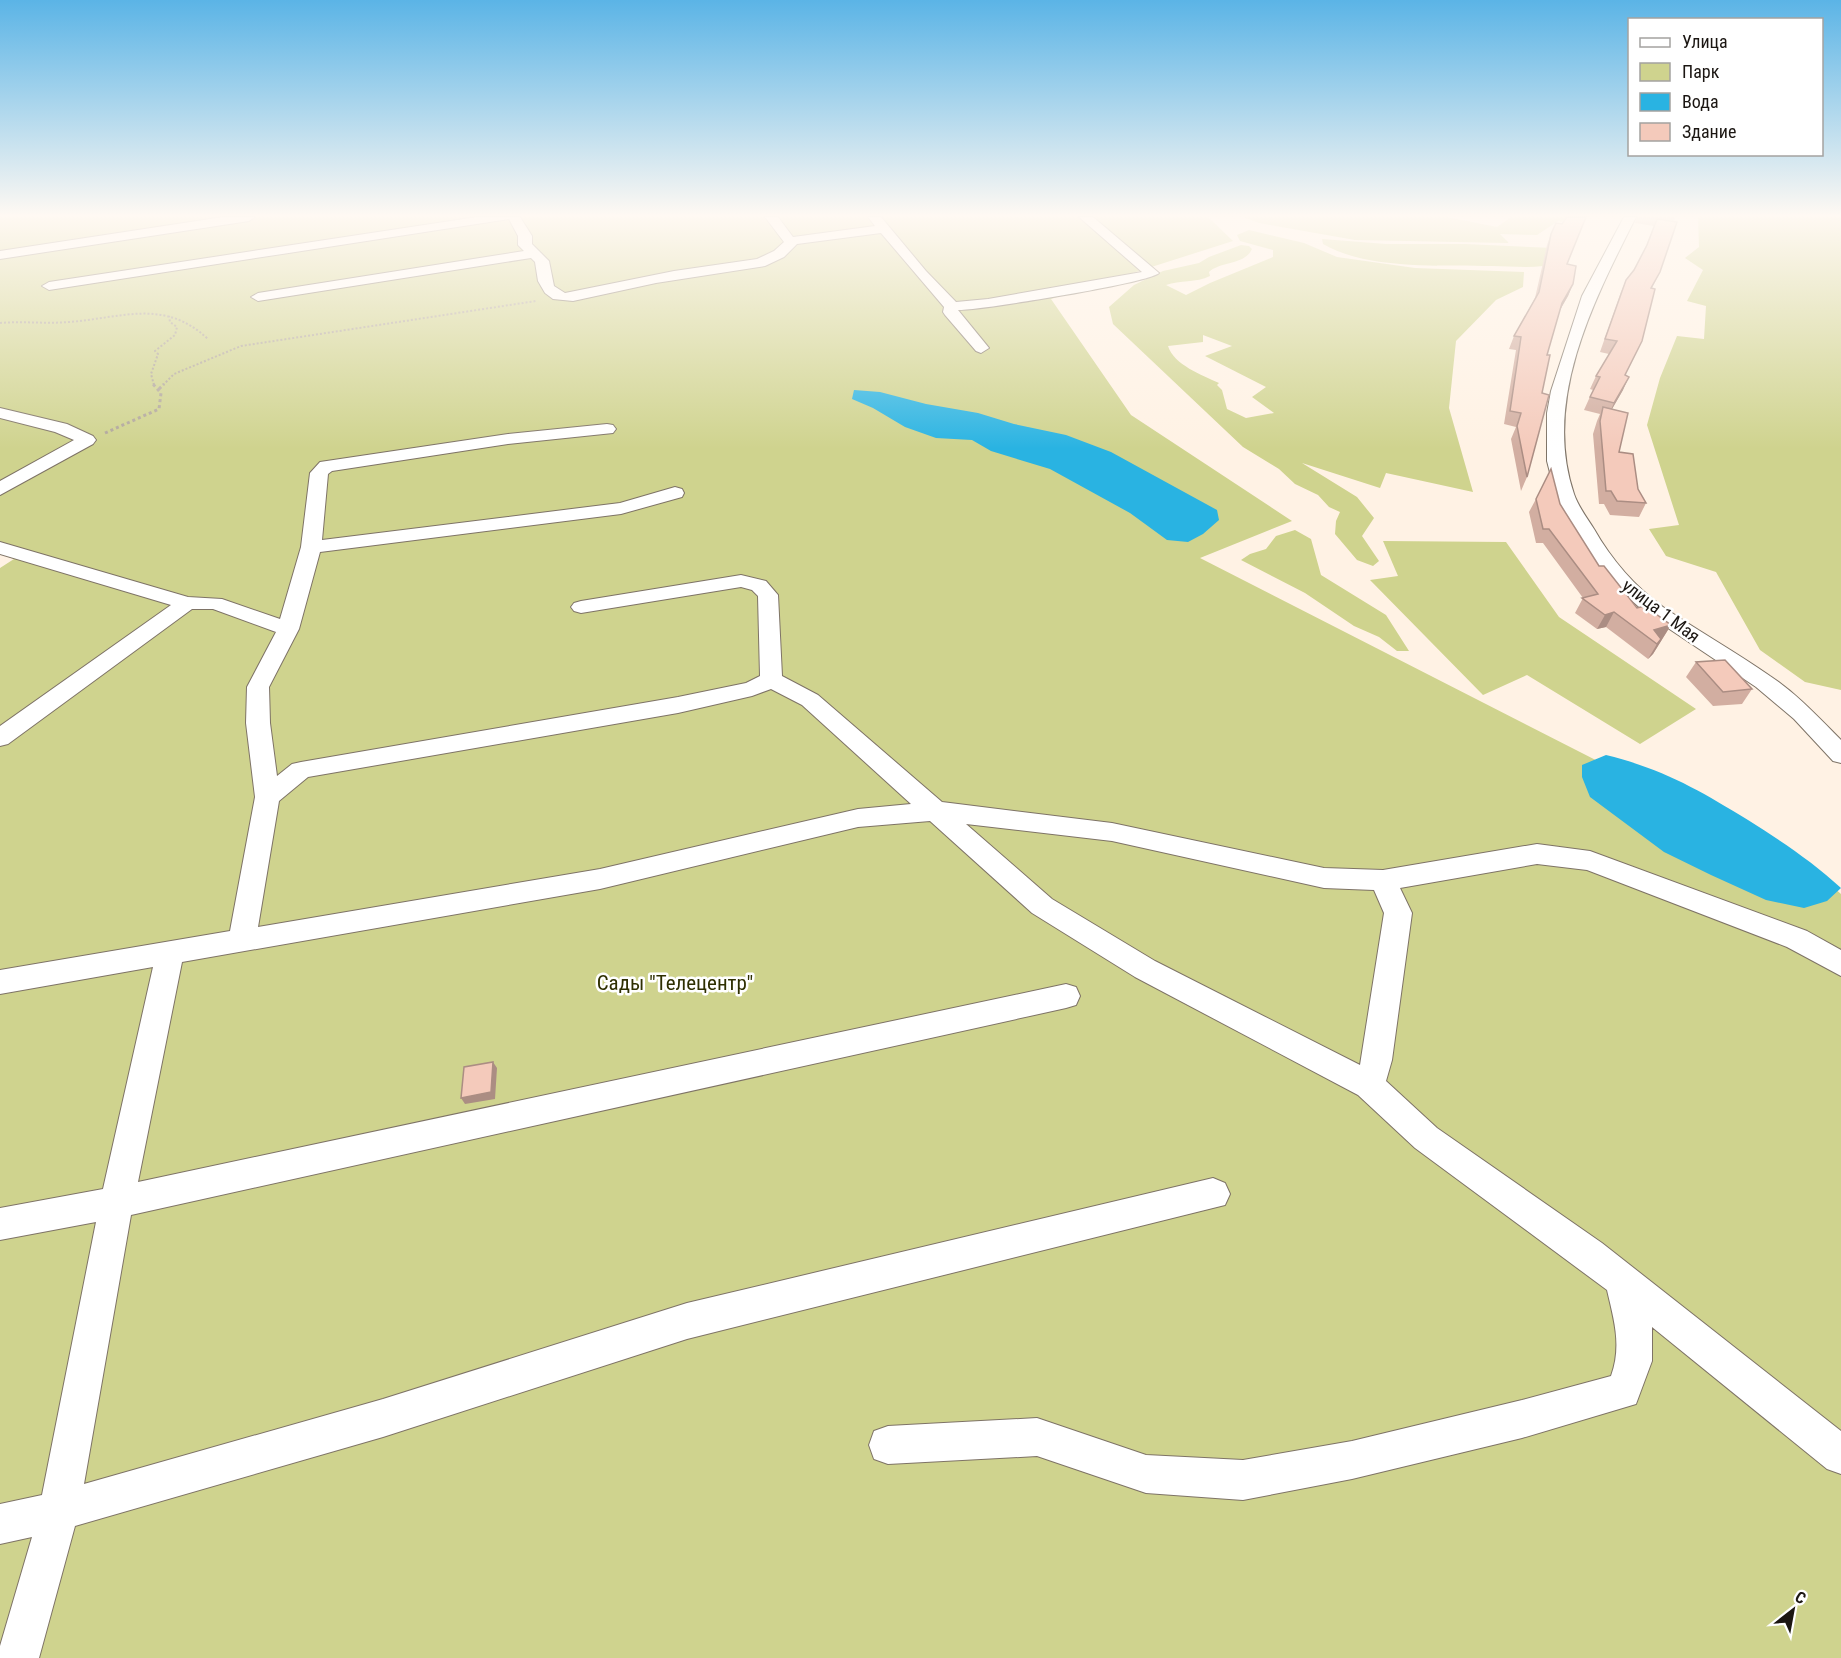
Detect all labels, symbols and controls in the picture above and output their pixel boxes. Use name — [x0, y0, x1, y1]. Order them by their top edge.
legend — [1628, 18, 1823, 156]
text: Улица — [1682, 31, 1728, 52]
text: Парк — [1682, 61, 1720, 82]
text: Вода — [1682, 91, 1719, 112]
text: Здание — [1682, 121, 1736, 142]
street label: улица 1 Мая — [1618, 575, 1704, 647]
park label: Сады "Телецентр" — [597, 971, 753, 995]
north arrow — [1763, 1580, 1823, 1640]
text: С — [1792, 1587, 1809, 1608]

